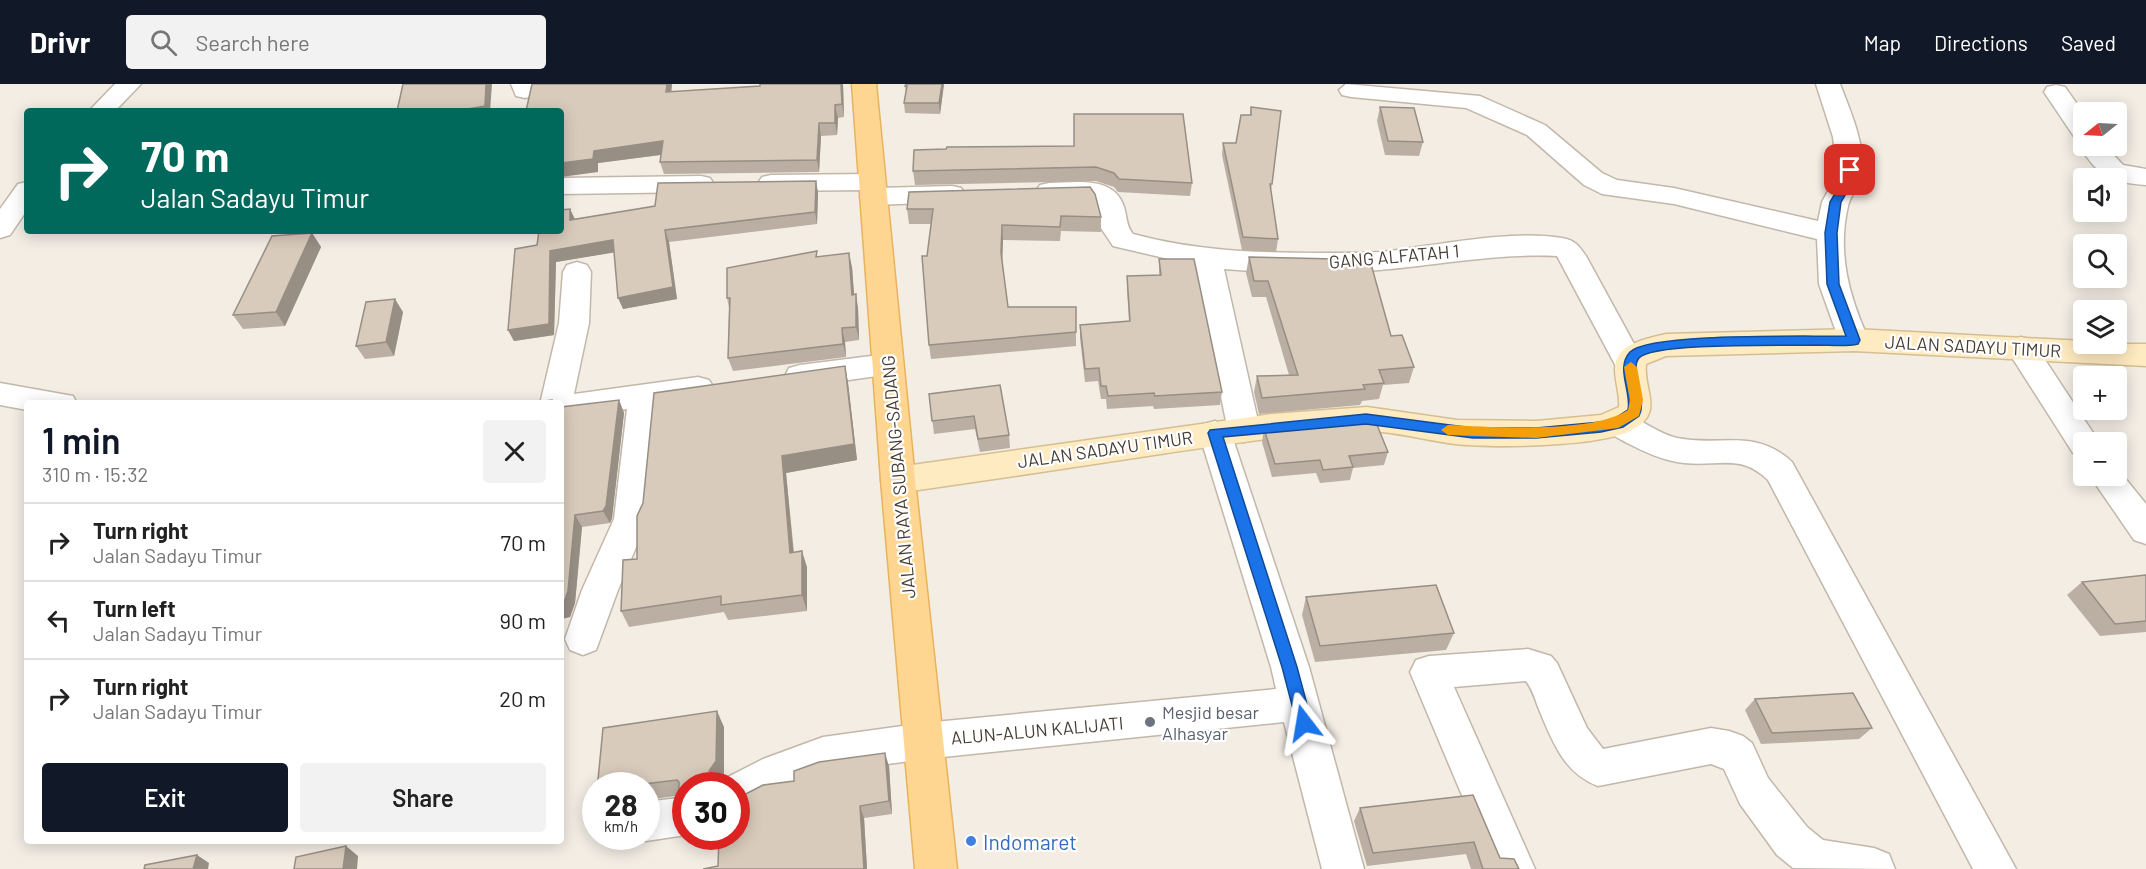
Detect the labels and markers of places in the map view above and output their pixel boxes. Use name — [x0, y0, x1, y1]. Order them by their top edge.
pin — [1824, 144, 1875, 195]
place label: Mesjid besar Alhasyar — [1162, 701, 1259, 744]
marker: Mesjid besar Alhasyar — [1143, 715, 1157, 729]
place label: Indomaret — [983, 829, 1077, 854]
marker: Indomaret — [964, 834, 978, 848]

